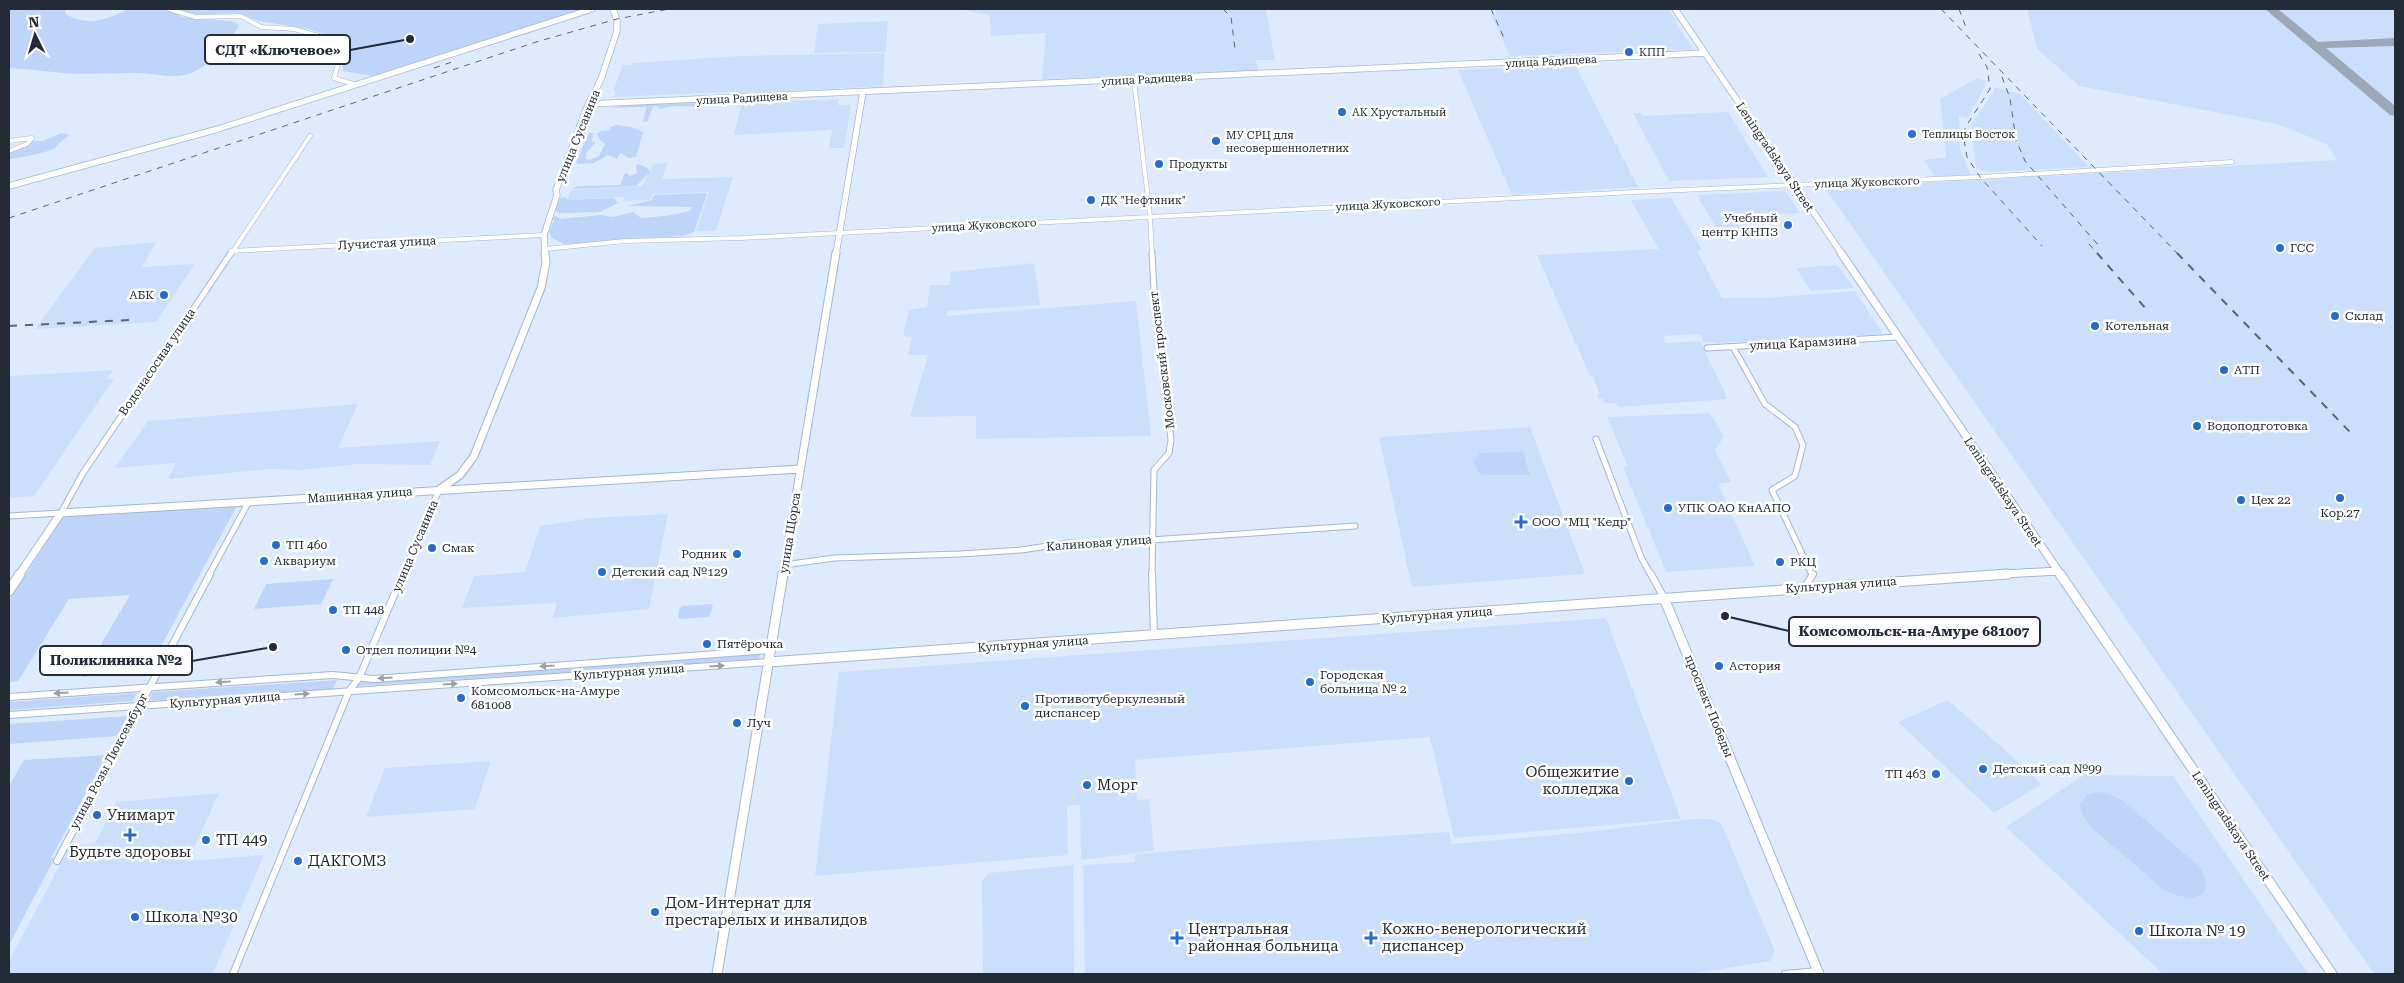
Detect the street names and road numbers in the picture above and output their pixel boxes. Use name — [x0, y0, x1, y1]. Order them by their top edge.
street label: улица Радищева — [1505, 53, 1597, 70]
street label: улица Радищева — [1101, 71, 1193, 88]
street label: улица Сусанина — [553, 87, 603, 184]
street label: улица Радищева — [696, 90, 788, 107]
street label: Leningradskaya Street — [1733, 100, 1817, 215]
street label: улица Жуковского — [1814, 174, 1920, 191]
street label: улица Жуковского — [1335, 195, 1441, 214]
street label: улица Жуковского — [931, 216, 1037, 235]
street label: Лучистая улица — [338, 233, 437, 253]
street label: Московский проспект — [1147, 290, 1177, 430]
street label: Водонасосная улица — [116, 305, 198, 418]
street label: улица Карамзина — [1749, 333, 1857, 353]
street label: Leningradskaya Street — [1961, 435, 2045, 550]
street label: Машинная улица — [307, 484, 414, 506]
street label: улица Щорса — [777, 491, 803, 574]
street label: улица Сусанина — [389, 497, 441, 594]
street label: Калиновая улица — [1046, 532, 1153, 554]
street label: Культурная улица — [1785, 574, 1898, 596]
street label: Культурная улица — [1381, 604, 1494, 626]
street label: Культурная улица — [977, 633, 1090, 655]
street label: проспект Победы — [1682, 653, 1736, 760]
street label: Культурная улица — [573, 661, 686, 683]
street label: Культурная улица — [169, 689, 282, 711]
street label: улица Розы Люксембург — [67, 691, 151, 831]
street label: Leningradskaya Street — [2189, 769, 2273, 884]

